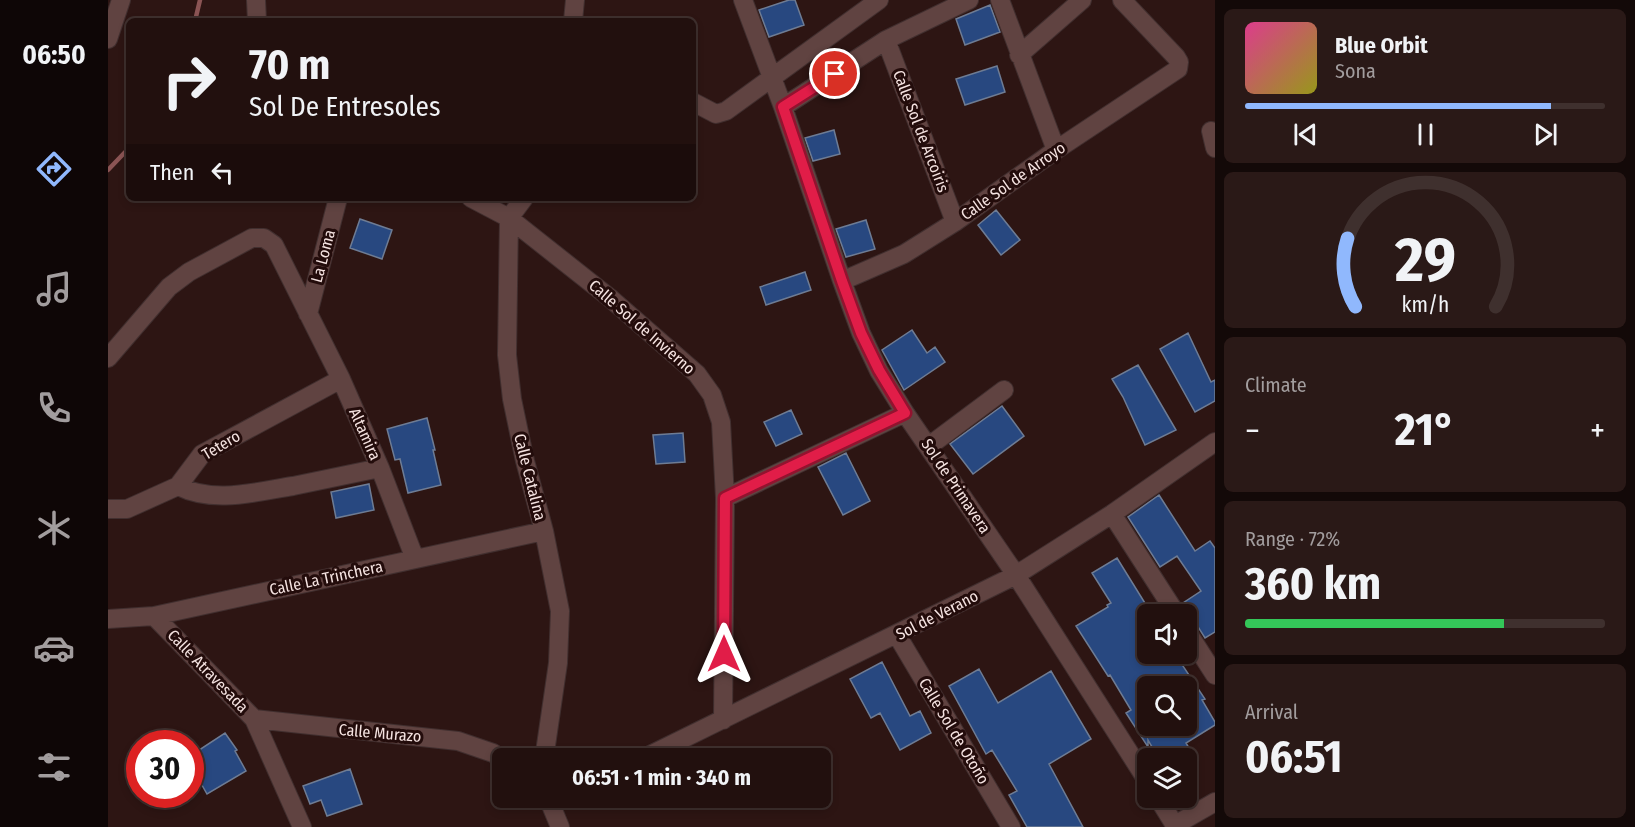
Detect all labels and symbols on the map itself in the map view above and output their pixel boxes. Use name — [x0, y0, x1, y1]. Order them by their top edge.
pin — [809, 48, 860, 99]
street label: Calle Sol de Arcoiris — [889, 67, 953, 195]
street label: Calle Sol de Arroyo — [957, 138, 1069, 224]
street label: La Loma — [307, 227, 339, 284]
street label: Calle Sol de Invierno — [585, 276, 699, 378]
street label: Altamira — [345, 405, 385, 463]
street label: Tetero — [199, 426, 243, 464]
street label: Calle Catalina — [510, 432, 550, 523]
street label: Sol de Primavera — [917, 435, 995, 537]
street label: Calle La Trinchera — [268, 557, 385, 599]
street label: Sol de Verano — [893, 586, 981, 644]
position arrow — [692, 622, 756, 686]
street label: Calle Atravesada — [164, 626, 252, 717]
street label: Calle Sol de Otoño — [915, 674, 993, 788]
street label: Calle Murazo — [338, 720, 422, 746]
speed limit sign: 30 — [126, 730, 204, 808]

